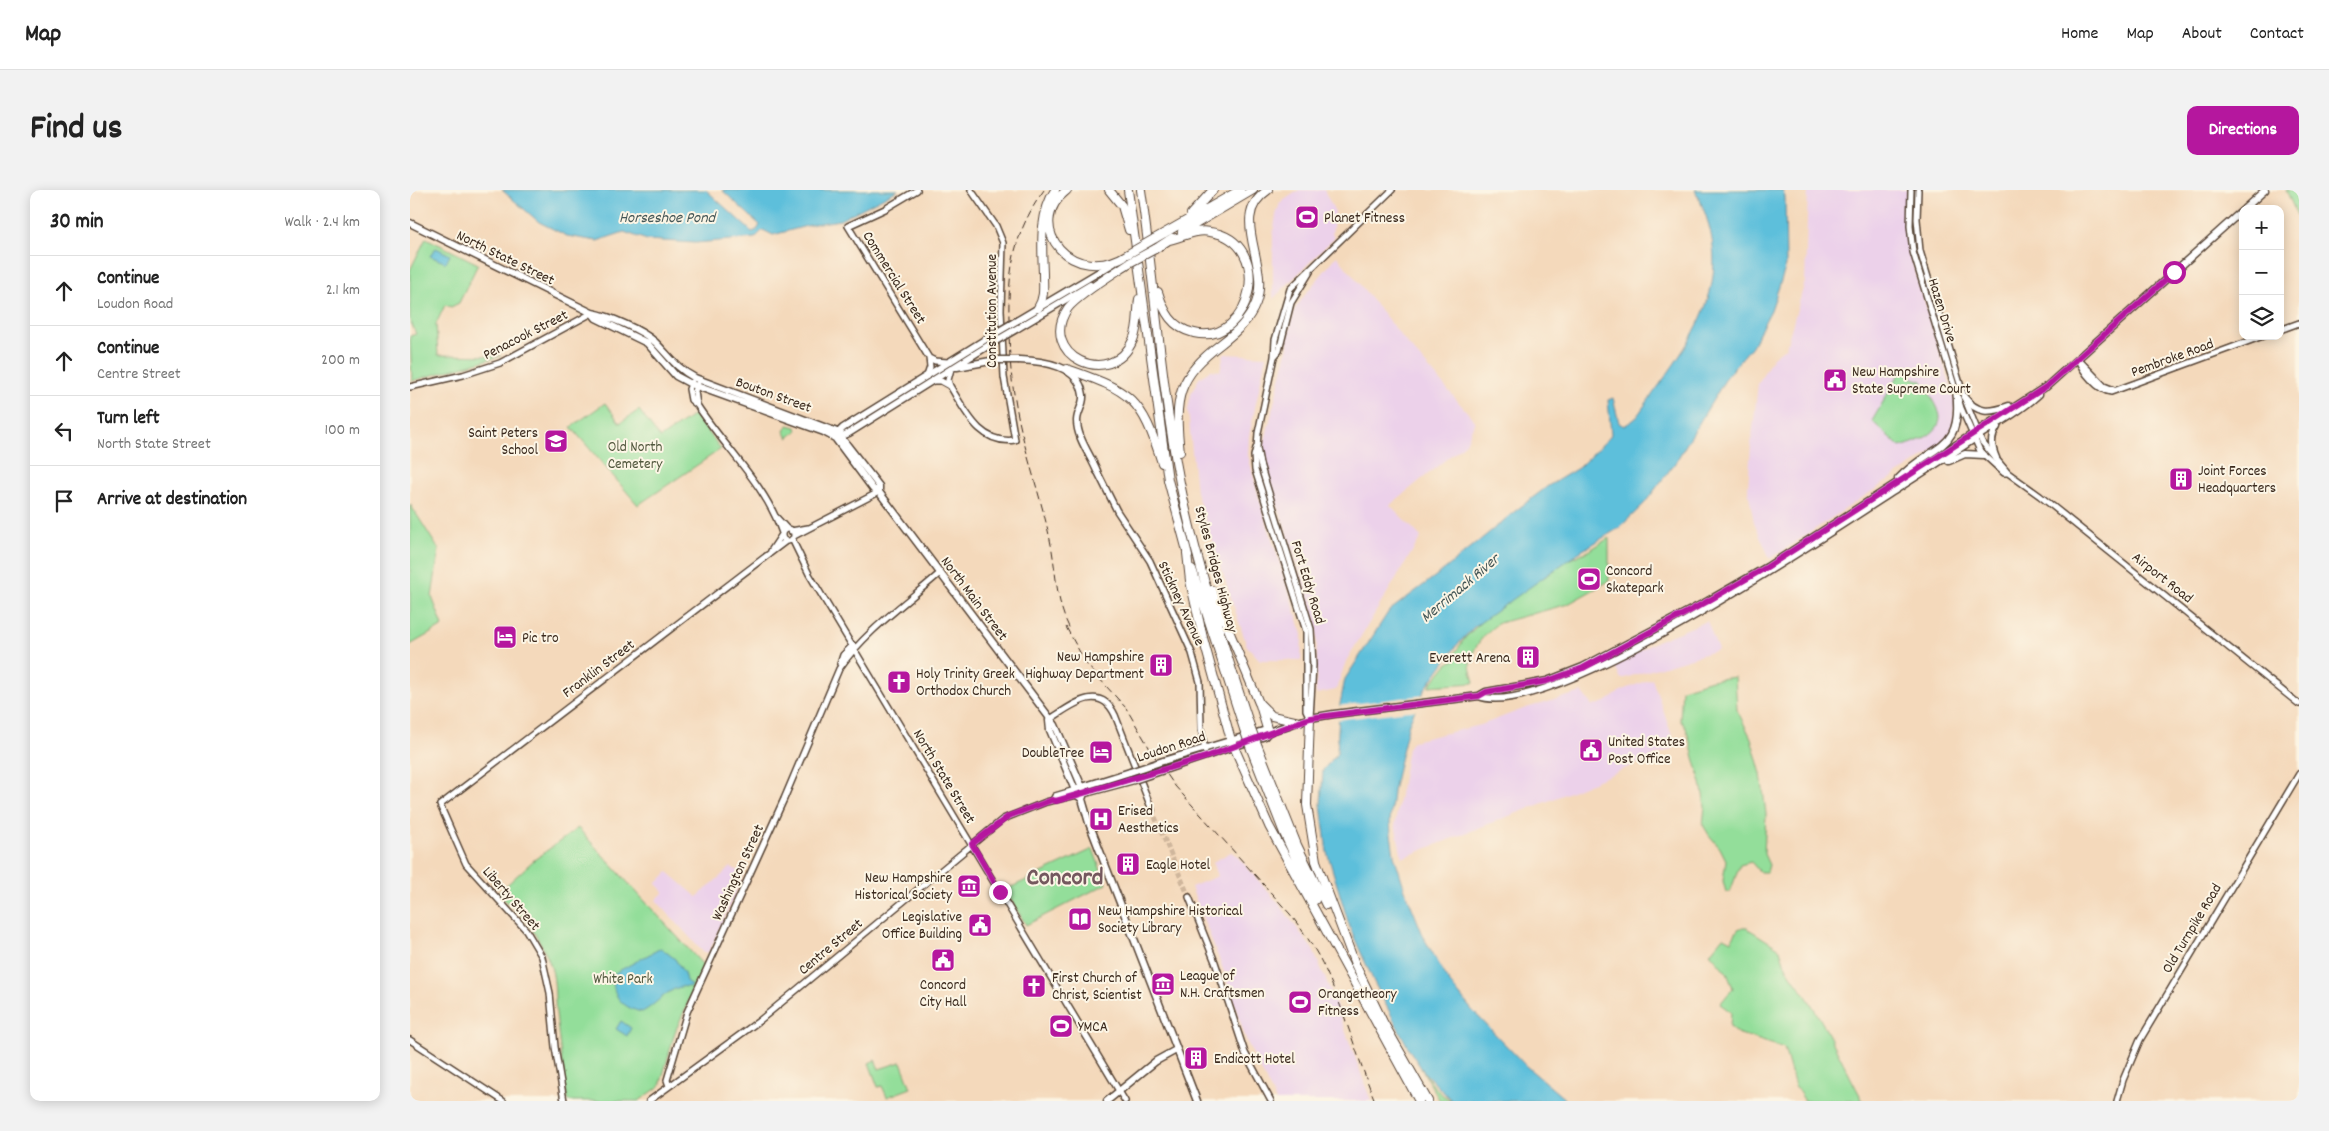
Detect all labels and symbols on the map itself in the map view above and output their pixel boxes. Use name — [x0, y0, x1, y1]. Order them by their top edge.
sports icon: Planet Fitness — [1294, 204, 1320, 230]
water label: Horseshoe Pond — [619, 207, 718, 230]
place label: Planet Fitness — [1324, 208, 1405, 230]
street label: North State Street — [452, 226, 558, 292]
street label: Commercial Street — [856, 227, 931, 329]
street label: Constitution Avenue — [982, 254, 1004, 368]
route start — [2163, 261, 2186, 284]
street label: Hazen Drive — [1921, 276, 1961, 346]
street label: Penacook Street — [480, 305, 573, 367]
street label: Pembroke Road — [2128, 334, 2217, 384]
place label: New Hampshire State Supreme Court — [1852, 362, 1971, 401]
public building icon: New Hampshire State Supreme Court — [1822, 367, 1848, 393]
street label: Bouton Street — [732, 372, 815, 420]
place label: Saint Peters School — [468, 423, 538, 462]
school or university icon: Saint Peters School — [543, 428, 569, 454]
park label: Old North Cemetery — [608, 437, 663, 476]
place label: Joint Forces Headquarters — [2198, 461, 2276, 500]
building icon: Joint Forces Headquarters — [2168, 466, 2194, 492]
street label: Styles Bridges Highway — [1188, 504, 1243, 636]
street label: Fort Eddy Road — [1284, 538, 1330, 627]
water label: Merrimack River — [1416, 548, 1507, 629]
street label: Airport Road — [2126, 548, 2197, 610]
street label: North Main Street — [934, 552, 1013, 646]
street label: Stickney Avenue — [1151, 558, 1210, 650]
place label: Concord Skatepark — [1606, 561, 1664, 600]
sports icon: Concord Skatepark — [1576, 566, 1602, 592]
hotel icon: Pic tro — [492, 624, 518, 650]
place label: Pic tro — [522, 628, 559, 650]
street label: Franklin Street — [558, 635, 640, 704]
building icon: Everett Arena — [1515, 644, 1541, 670]
place label: New Hampshire Highway Department — [1025, 647, 1144, 686]
place label: Everett Arena — [1429, 648, 1511, 670]
building icon: New Hampshire Highway Department — [1148, 652, 1174, 678]
place label: Holy Trinity Greek Orthodox Church — [916, 664, 1015, 703]
church icon: Holy Trinity Greek Orthodox Church — [886, 669, 912, 695]
street label: North State Street — [906, 726, 980, 829]
street label: Loudon Road — [1134, 726, 1209, 769]
place label: United States Post Office — [1608, 732, 1685, 771]
public building icon: United States Post Office — [1578, 737, 1604, 763]
hotel icon: DoubleTree — [1088, 739, 1114, 765]
place label: DoubleTree — [1022, 743, 1084, 765]
place label: Erised Aesthetics — [1118, 801, 1179, 840]
hospital icon: Erised Aesthetics — [1088, 806, 1114, 832]
street label: Washington Street — [707, 821, 771, 925]
building icon: Eagle Hotel — [1115, 851, 1141, 877]
place label: Eagle Hotel — [1146, 855, 1211, 877]
district label: Concord — [1026, 861, 1104, 897]
street label: Liberty Street — [476, 862, 545, 937]
place label: New Hampshire Historical Society — [854, 868, 953, 907]
museum icon: New Hampshire Historical Society — [956, 873, 982, 899]
street label: Old Turnpike Road — [2157, 880, 2228, 978]
route end — [989, 881, 1012, 904]
place label: New Hampshire Historical Society Library — [1098, 901, 1243, 940]
library icon: New Hampshire Historical Society Library — [1067, 906, 1093, 932]
place label: Legislative Office Building — [882, 907, 962, 946]
public building icon: Legislative Office Building — [967, 912, 993, 938]
street label: Centre Street — [794, 914, 869, 981]
public building icon: Concord City Hall — [930, 947, 956, 973]
place label: League of N.H. Craftsmen — [1180, 966, 1265, 1005]
place label: First Church of Christ, Scientist — [1052, 968, 1142, 1007]
park label: White Park — [593, 969, 653, 991]
museum icon: League of N.H. Craftsmen — [1150, 971, 1176, 997]
church icon: First Church of Christ, Scientist — [1021, 973, 1047, 999]
place label: Concord City Hall — [919, 975, 967, 1014]
place label: Orangetheory Fitness — [1318, 984, 1398, 1023]
sports icon: Orangetheory Fitness — [1287, 989, 1313, 1015]
sports icon: YMCA — [1048, 1013, 1074, 1039]
place label: YMCA — [1078, 1017, 1108, 1039]
building icon: Endicott Hotel — [1183, 1045, 1209, 1071]
place label: Endicott Hotel — [1214, 1049, 1295, 1071]

